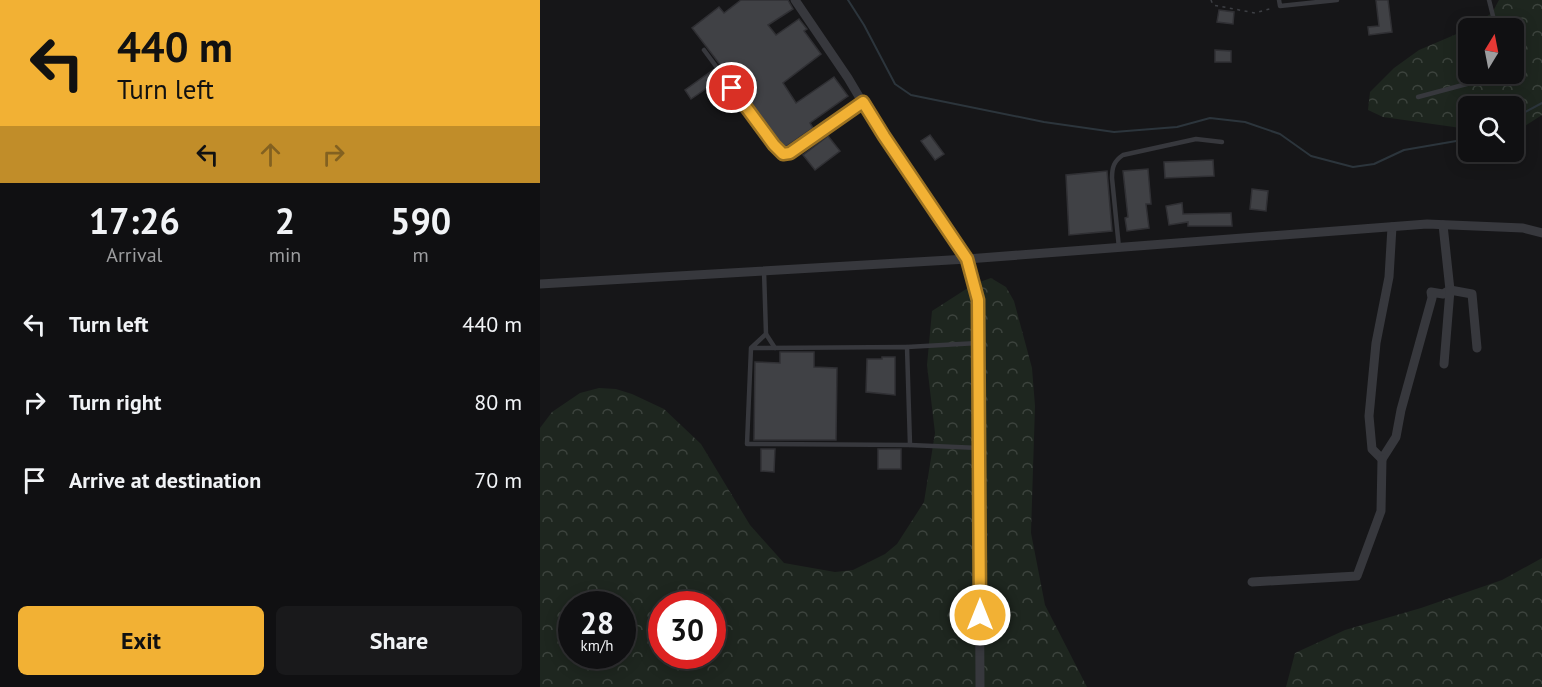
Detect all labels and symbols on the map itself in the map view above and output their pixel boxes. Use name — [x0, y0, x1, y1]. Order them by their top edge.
north arrow — [1458, 18, 1524, 84]
pin — [706, 62, 757, 113]
position arrow — [948, 583, 1012, 647]
speed limit sign: 30 — [648, 591, 726, 669]

